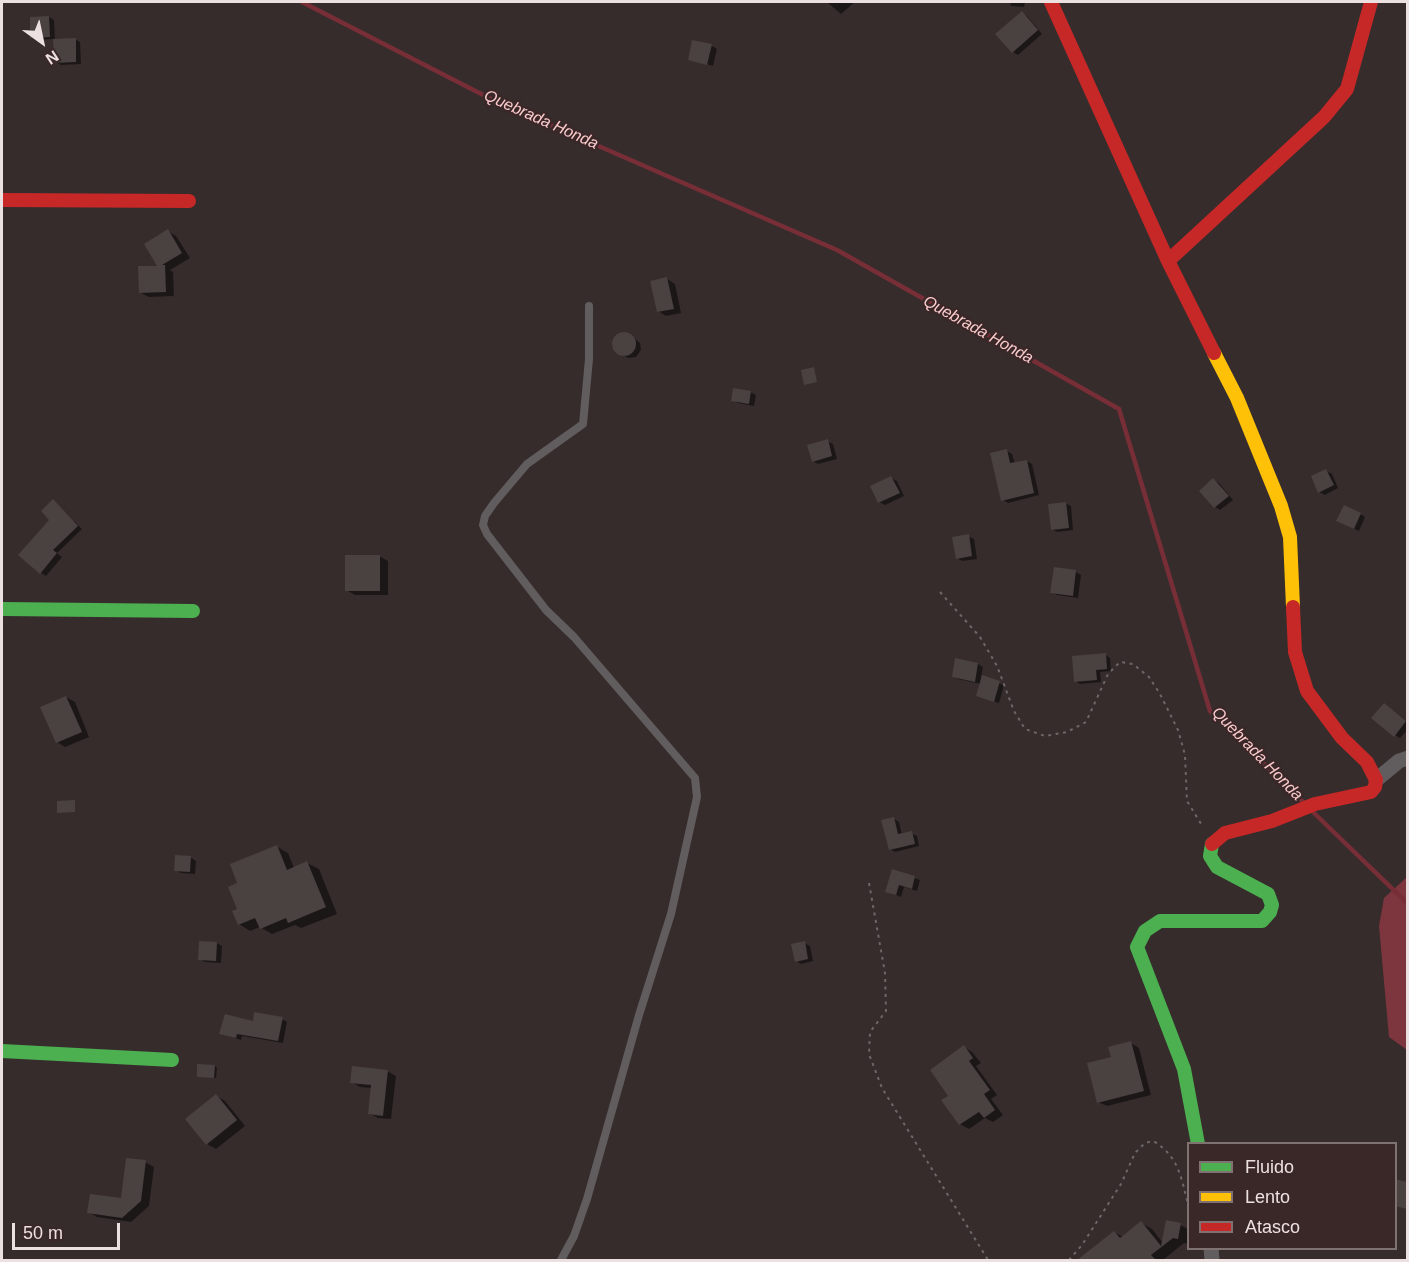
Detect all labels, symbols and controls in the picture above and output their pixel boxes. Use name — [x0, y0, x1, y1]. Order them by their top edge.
north arrow — [12, 12, 72, 72]
text: N — [43, 47, 62, 68]
water label: Quebrada Honda — [481, 86, 601, 154]
water label: Quebrada Honda — [920, 292, 1036, 368]
water label: Quebrada Honda — [1207, 703, 1307, 805]
legend — [1187, 1142, 1397, 1250]
text: Fluido — [1245, 1157, 1294, 1177]
text: Lento — [1245, 1187, 1290, 1207]
scale bar — [15, 1211, 123, 1249]
text: Atasco — [1245, 1217, 1300, 1237]
text: 50 m — [23, 1223, 63, 1243]

